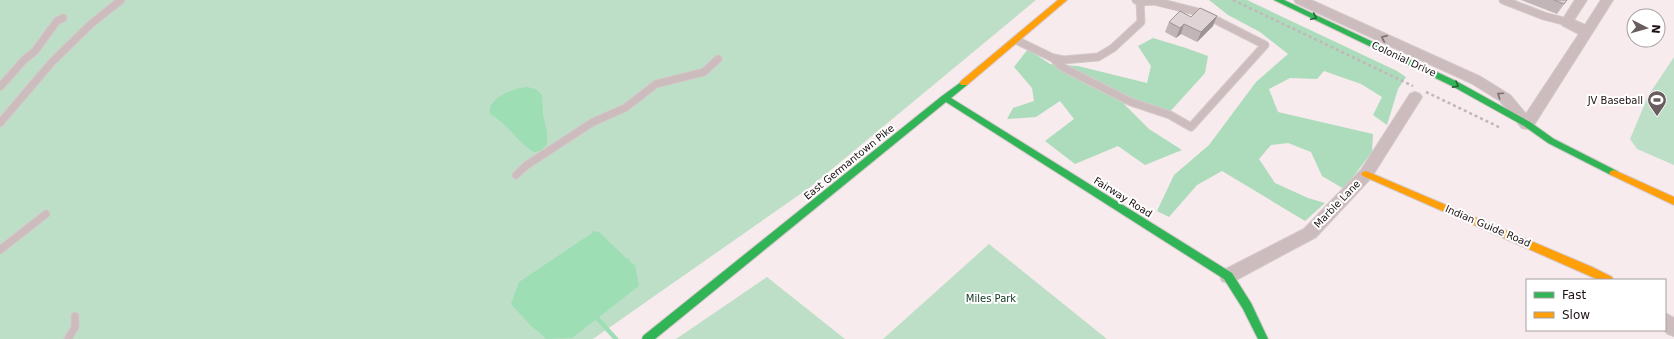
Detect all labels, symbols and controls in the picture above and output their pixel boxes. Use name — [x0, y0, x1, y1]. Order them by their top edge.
north arrow — [1626, 8, 1666, 48]
one-way arrow — [1309, 12, 1317, 20]
text: N — [1649, 24, 1662, 34]
one-way arrow — [1381, 35, 1389, 43]
street label: Colonial Drive — [1370, 39, 1438, 79]
one-way arrow — [1452, 80, 1459, 87]
sports icon: JV Baseball — [1646, 89, 1668, 117]
one-way arrow — [1498, 93, 1505, 100]
place label: JV Baseball — [1587, 95, 1643, 106]
street label: East Germantown Pike — [802, 122, 896, 202]
street label: Fairway Road — [1092, 175, 1154, 219]
street label: Marble Lane — [1312, 178, 1362, 230]
street label: Indian Guide Road — [1444, 203, 1532, 249]
legend — [1526, 279, 1666, 331]
text: Fast — [1562, 288, 1586, 302]
park label: Miles Park — [966, 293, 1016, 304]
text: Slow — [1562, 308, 1590, 322]

